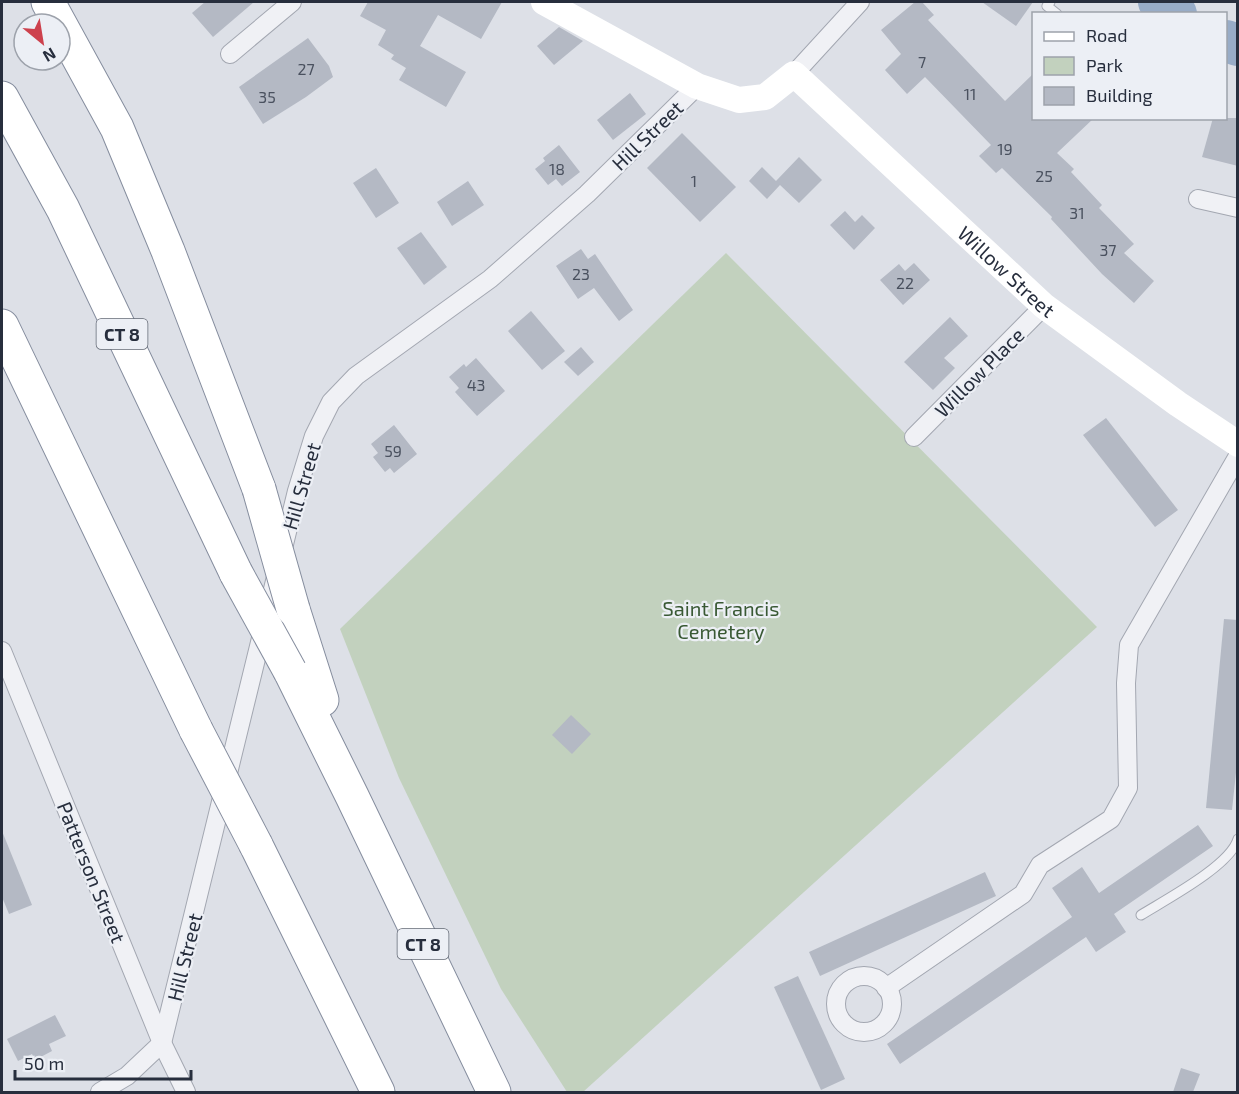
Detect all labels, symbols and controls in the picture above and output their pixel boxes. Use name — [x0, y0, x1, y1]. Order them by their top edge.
north arrow — [12, 12, 72, 72]
legend — [1032, 12, 1227, 120]
text: Road — [1086, 24, 1127, 46]
text: N — [40, 44, 60, 67]
house number: 7 — [918, 52, 926, 71]
text: Park — [1086, 54, 1123, 76]
house number: 27 — [297, 59, 315, 78]
house number: 11 — [964, 84, 976, 103]
text: Building — [1086, 84, 1153, 106]
house number: 35 — [258, 87, 276, 106]
street label: Hill Street — [606, 95, 688, 175]
house number: 19 — [997, 139, 1013, 158]
house number: 18 — [549, 159, 565, 178]
house number: 25 — [1035, 166, 1053, 185]
house number: 1 — [691, 171, 697, 190]
house number: 31 — [1069, 203, 1085, 222]
street label: Willow Street — [953, 221, 1060, 322]
house number: 37 — [1099, 240, 1117, 259]
house number: 23 — [572, 264, 590, 283]
house number: 22 — [896, 273, 914, 292]
road number: CT 8 — [96, 319, 148, 349]
street label: Willow Place — [929, 322, 1029, 422]
house number: 43 — [467, 375, 485, 394]
street label: Hill Street — [277, 439, 325, 532]
house number: 59 — [384, 441, 402, 460]
park label: Saint Francis Cemetery — [663, 596, 779, 643]
street label: Patterson Street — [53, 798, 131, 946]
street label: Hill Street — [162, 910, 207, 1003]
road number: CT 8 — [398, 929, 448, 959]
scale bar — [15, 1043, 190, 1081]
text: 50 m — [24, 1052, 64, 1074]

